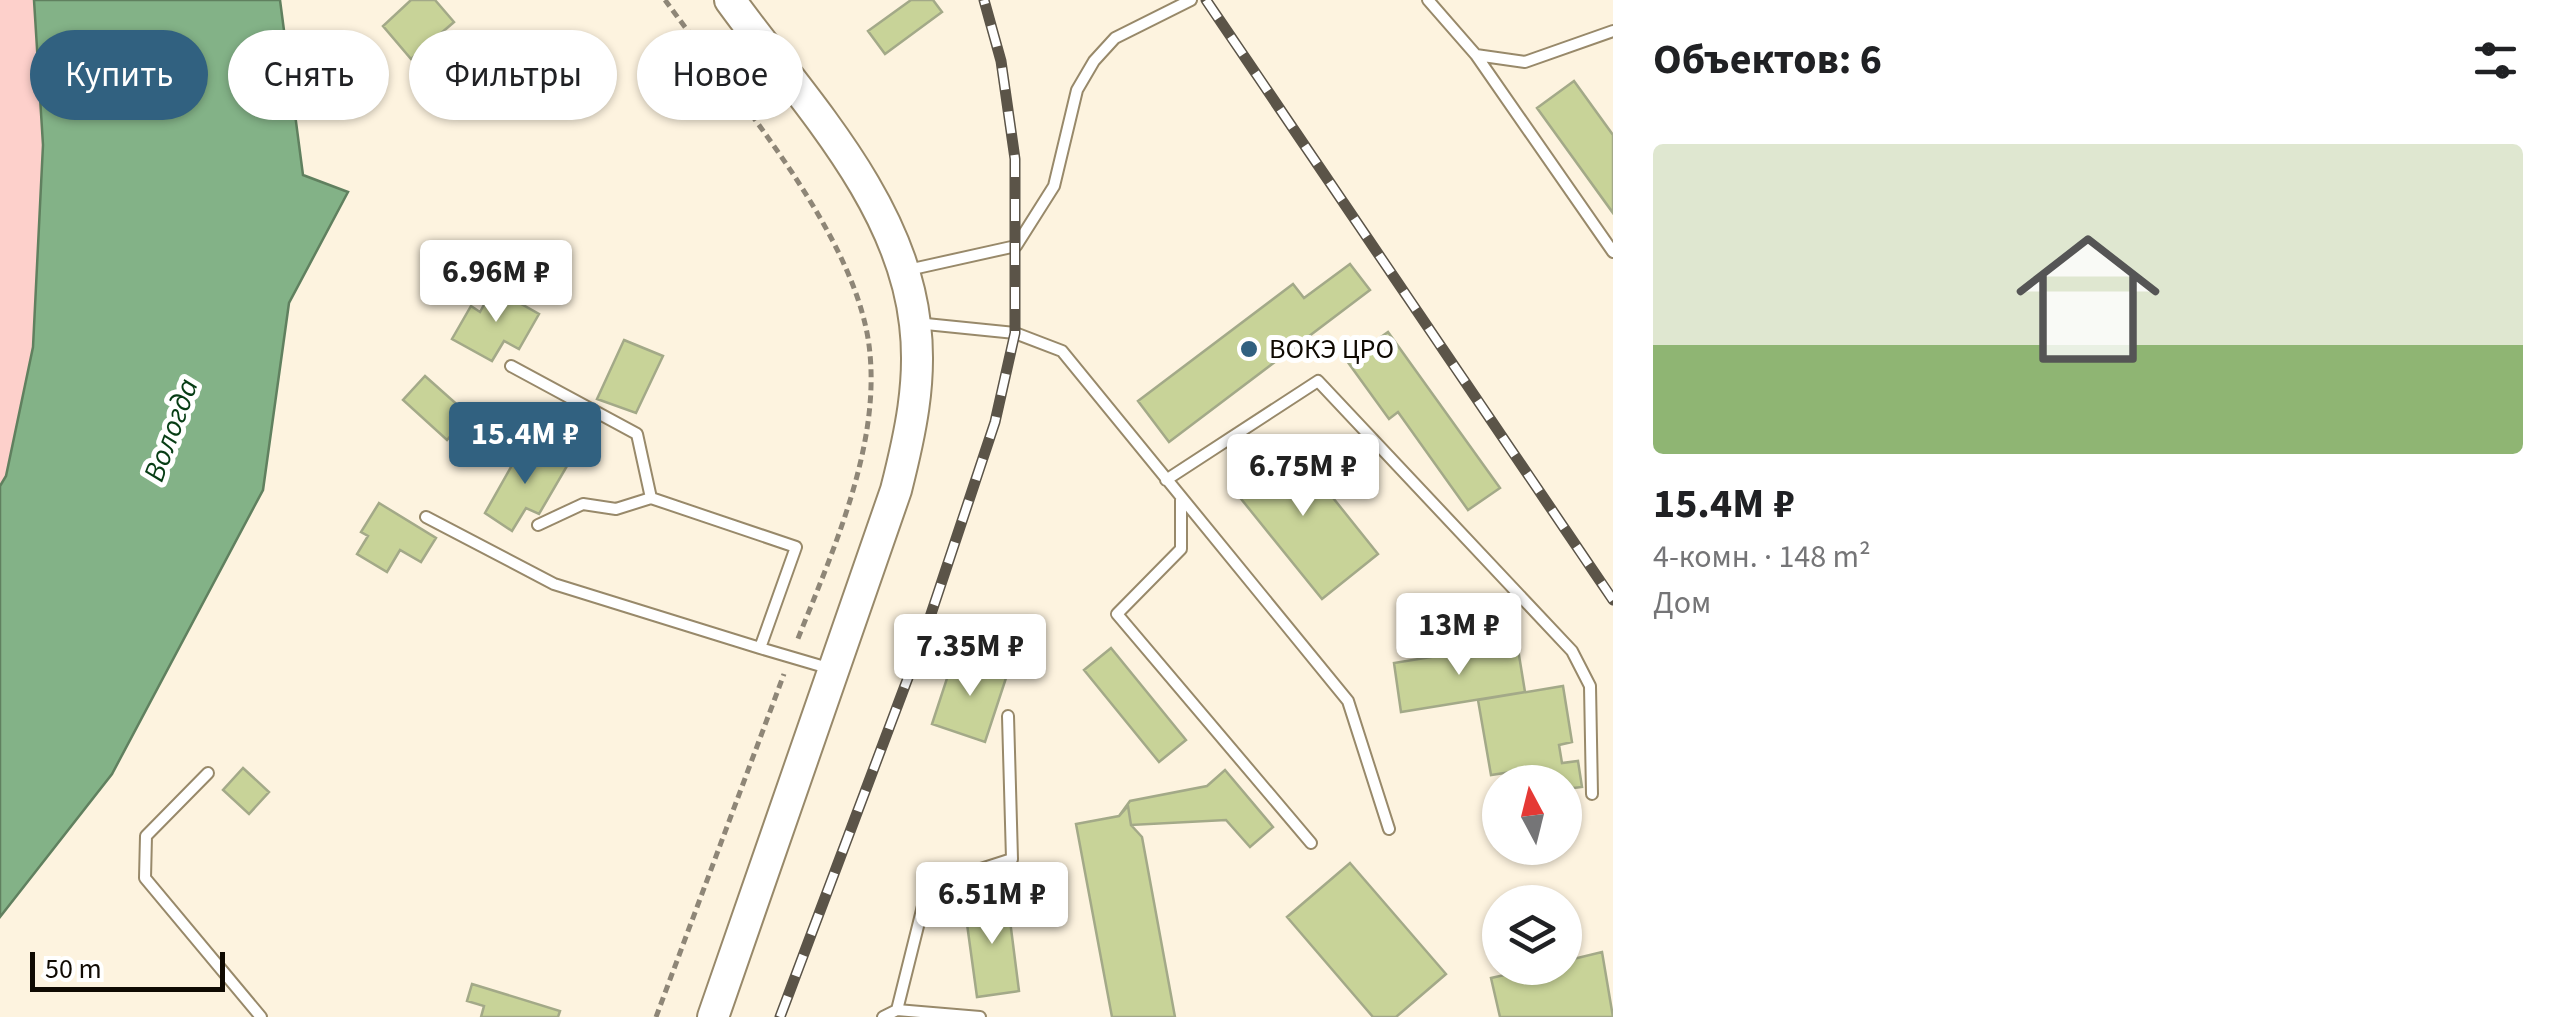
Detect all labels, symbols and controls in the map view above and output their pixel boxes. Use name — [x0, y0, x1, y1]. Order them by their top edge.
chip: Купить — [30, 30, 208, 120]
chip: Снять — [228, 30, 389, 120]
chip: Фильтры — [409, 30, 617, 120]
chip: Новое — [637, 30, 803, 120]
text: Объектов: 6 — [1653, 30, 1882, 90]
icon: filters — [2468, 33, 2523, 88]
icon: home — [1998, 209, 2178, 389]
pin: 6.96M ₽ — [404, 240, 588, 325]
text: 6.96M ₽ — [442, 249, 550, 295]
place label: ВОКЭ ЦРО — [1269, 329, 1394, 369]
marker: ВОКЭ ЦРО — [1238, 338, 1260, 360]
water label: Вологда — [133, 372, 209, 488]
pin: 15.4M ₽ — [433, 402, 617, 487]
text: 15.4M ₽ — [471, 411, 579, 457]
pin: 6.75M ₽ — [1211, 434, 1395, 519]
text: 6.75M ₽ — [1249, 443, 1357, 489]
text: 15.4M ₽ — [1653, 474, 1795, 534]
text: 4-комн. · 148 m² — [1653, 534, 1871, 580]
text: Дом — [1653, 580, 1711, 626]
pin: 13M ₽ — [1389, 593, 1529, 678]
text: 13M ₽ — [1418, 602, 1500, 648]
pin: 7.35M ₽ — [878, 614, 1062, 699]
text: 7.35M ₽ — [916, 623, 1024, 669]
north arrow — [1482, 765, 1582, 865]
map controls — [1482, 765, 1582, 985]
pin: 6.51M ₽ — [900, 862, 1084, 947]
text: 6.51M ₽ — [938, 871, 1046, 917]
button: layers — [1482, 885, 1582, 985]
scale bar — [30, 947, 225, 992]
text: 50 m — [45, 949, 102, 989]

